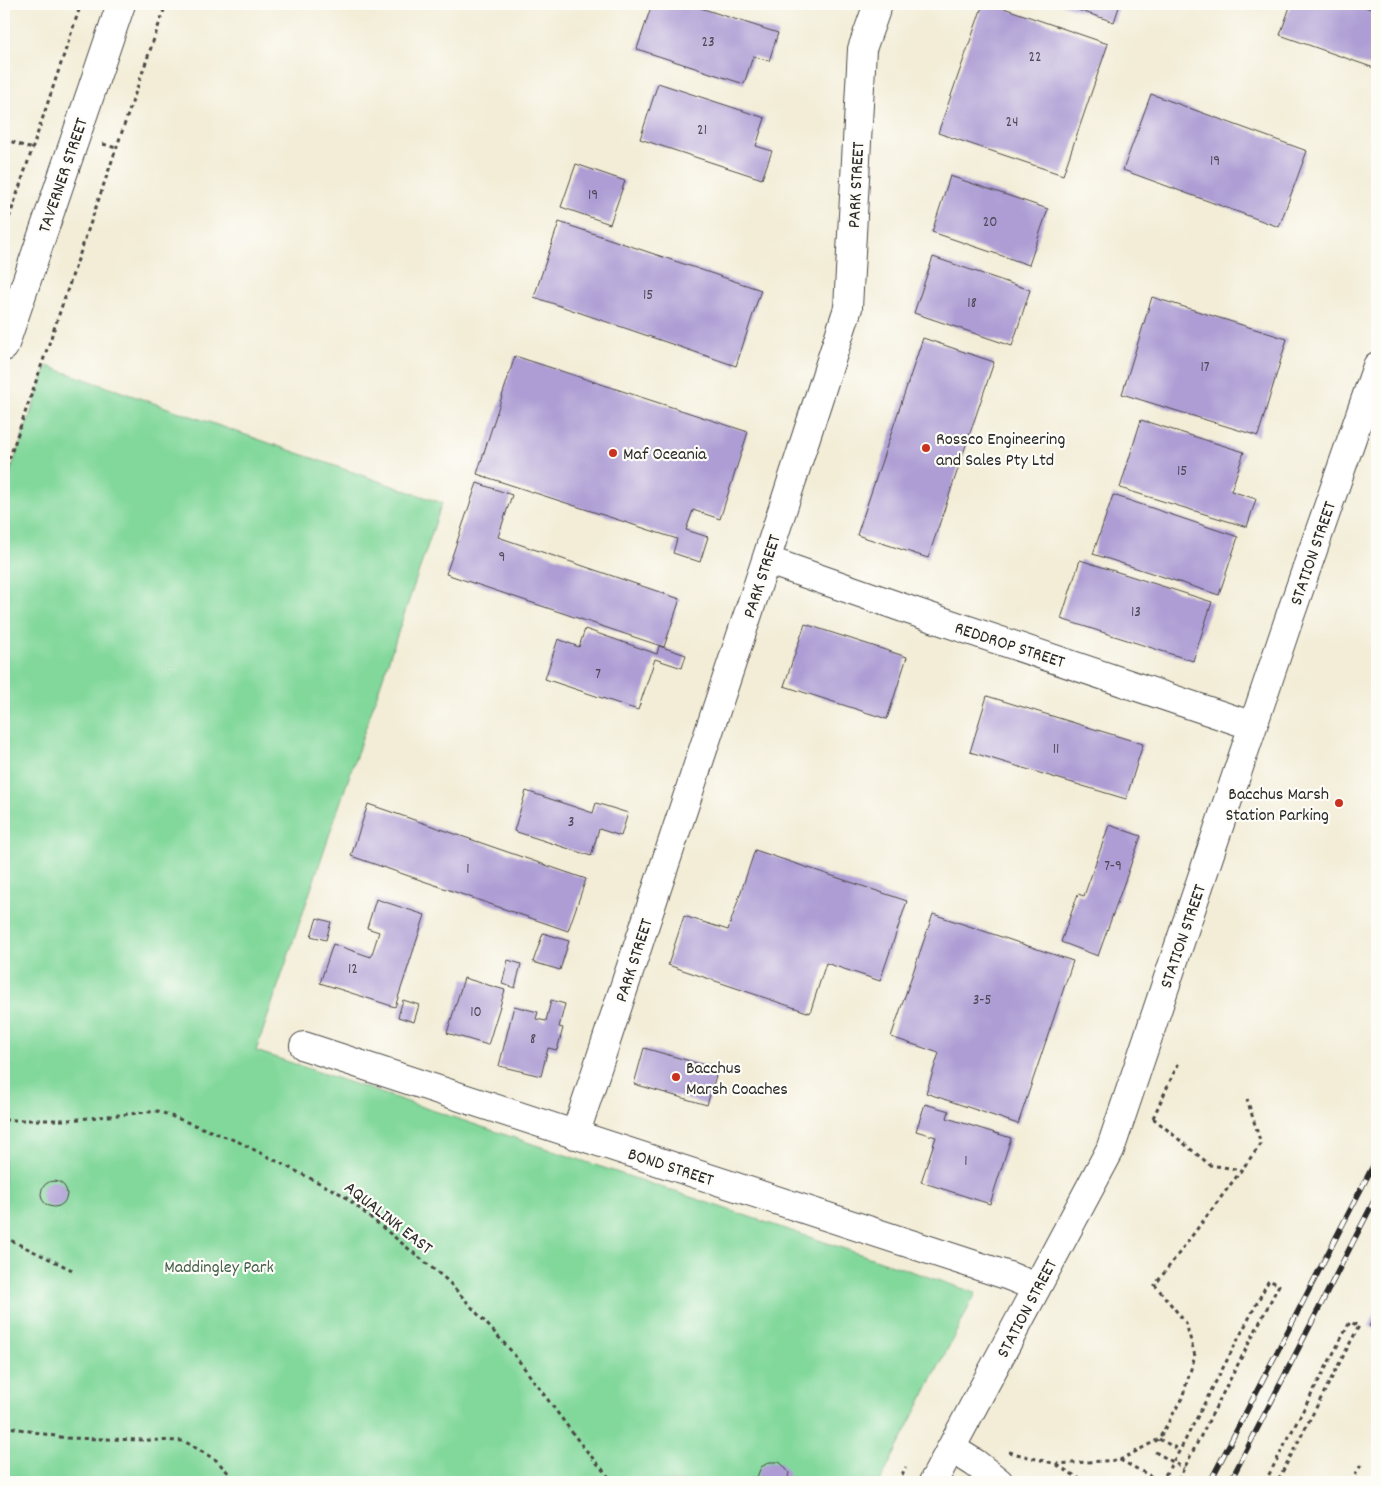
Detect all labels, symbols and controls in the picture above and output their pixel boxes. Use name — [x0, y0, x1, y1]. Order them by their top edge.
house number: 23 — [701, 32, 715, 54]
house number: 22 — [1028, 47, 1042, 69]
house number: 24 — [1006, 112, 1018, 134]
street label: TAVERNER STREET — [33, 115, 96, 237]
house number: 21 — [697, 120, 707, 142]
street label: PARK STREET — [843, 141, 872, 229]
house number: 19 — [1210, 151, 1220, 173]
house number: 19 — [588, 185, 598, 207]
house number: 20 — [983, 212, 997, 234]
house number: 15 — [643, 285, 653, 307]
house number: 18 — [967, 293, 977, 315]
house number: 17 — [1200, 357, 1210, 379]
place label: Rossco Engineering and Sales Pty Ltd — [936, 428, 1065, 474]
marker: Rossco Engineering and Sales Pty Ltd — [920, 442, 932, 454]
place label: Maf Oceania — [623, 443, 707, 468]
marker: Maf Oceania — [607, 447, 619, 459]
house number: 15 — [1177, 461, 1187, 483]
street label: STATION STREET — [1285, 498, 1344, 609]
street label: PARK STREET — [738, 532, 789, 622]
house number: 9 — [499, 547, 505, 569]
house number: 13 — [1131, 602, 1141, 624]
street label: REDDROP STREET — [951, 617, 1067, 676]
house number: 7 — [595, 664, 601, 686]
house number: 11 — [1053, 739, 1059, 761]
place label: Bacchus Marsh Station Parking — [1225, 783, 1329, 829]
marker: Bacchus Marsh Station Parking — [1333, 797, 1345, 809]
house number: 3 — [568, 812, 574, 834]
house number: 7-9 — [1104, 856, 1122, 878]
house number: 1 — [466, 859, 470, 881]
street label: STATION STREET — [1155, 881, 1214, 992]
street label: PARK STREET — [610, 916, 661, 1006]
house number: 12 — [348, 959, 358, 981]
house number: 3-5 — [973, 990, 991, 1012]
house number: 10 — [470, 1002, 482, 1024]
house number: 8 — [530, 1029, 536, 1051]
place label: Bacchus Marsh Coaches — [686, 1057, 788, 1103]
marker: Bacchus Marsh Coaches — [670, 1071, 682, 1083]
street label: BOND STREET — [624, 1143, 716, 1194]
house number: 1 — [964, 1151, 968, 1173]
street label: AQUALINK EAST — [338, 1176, 437, 1262]
street label: STATION STREET — [992, 1255, 1065, 1363]
park label: Maddingley Park — [164, 1256, 274, 1281]

